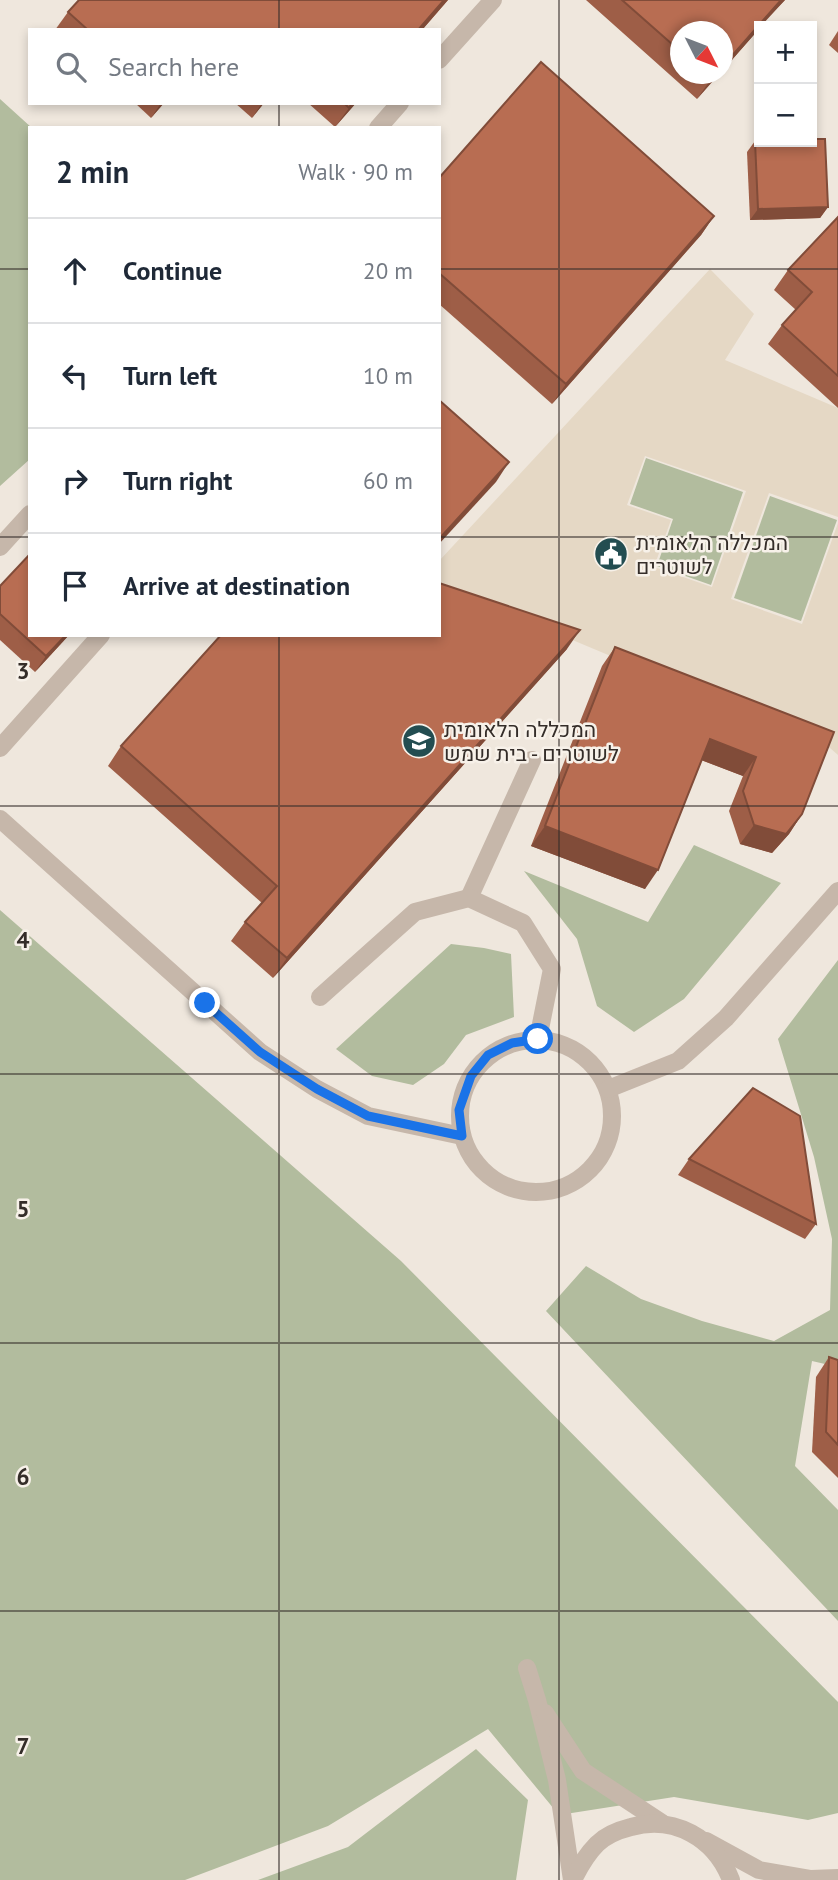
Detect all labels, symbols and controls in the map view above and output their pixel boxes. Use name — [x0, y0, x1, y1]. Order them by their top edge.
north arrow — [670, 21, 733, 84]
map controls — [754, 21, 817, 147]
button: + — [754, 21, 817, 84]
search box — [28, 28, 441, 105]
icon: search — [52, 48, 90, 86]
text: Search here — [108, 50, 239, 83]
button: − — [754, 84, 817, 147]
text: 2 min — [56, 152, 129, 191]
text: Walk · 90 m — [298, 157, 413, 186]
icon: ahead — [56, 252, 94, 290]
text: Continue — [123, 254, 222, 287]
text: 20 m — [363, 256, 413, 285]
icon: left — [56, 357, 94, 395]
text: Turn left — [123, 359, 217, 392]
text: 10 m — [363, 361, 413, 390]
icon: right — [56, 462, 94, 500]
text: Turn right — [123, 464, 232, 497]
text: 60 m — [363, 466, 413, 495]
place label: המכללה הלאומית לשוטרים — [636, 529, 788, 580]
public building icon: המכללה הלאומית לשוטרים — [592, 535, 630, 573]
icon: arrive — [56, 567, 94, 605]
text: Arrive at destination — [123, 569, 350, 602]
text: 3 — [16, 656, 30, 685]
place label: המכללה הלאומית לשוטרים - בית שמש — [444, 716, 619, 767]
school or university icon: המכללה הלאומית לשוטרים - בית שמש — [400, 722, 438, 760]
text: 4 — [16, 925, 30, 954]
route end — [189, 987, 220, 1018]
route start — [522, 1023, 553, 1054]
text: 5 — [16, 1194, 30, 1223]
text: 6 — [16, 1462, 30, 1491]
text: 7 — [16, 1731, 30, 1760]

